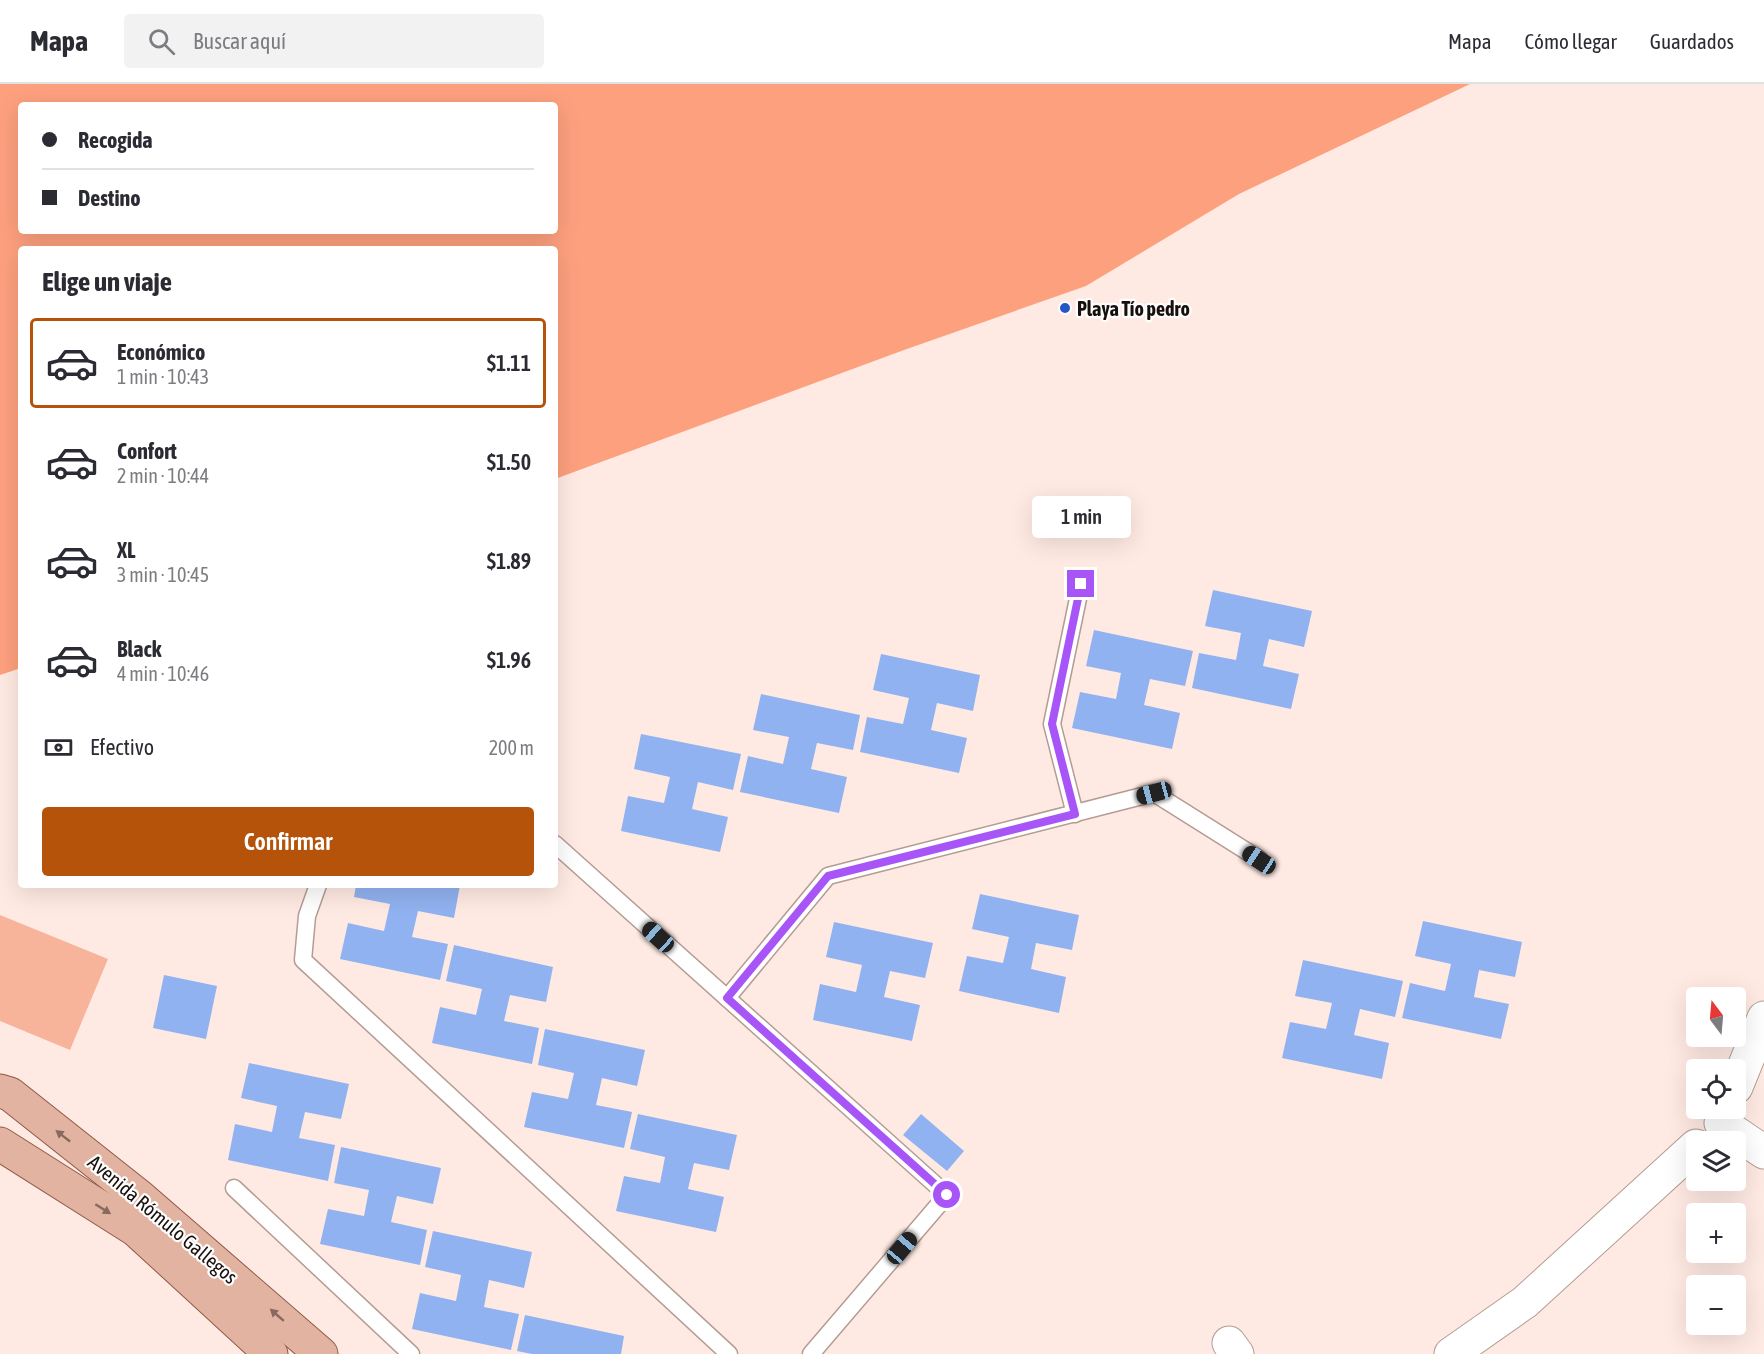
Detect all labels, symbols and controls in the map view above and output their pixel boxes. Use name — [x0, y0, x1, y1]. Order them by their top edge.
search box — [124, 14, 544, 68]
text: Mapa — [30, 25, 88, 57]
icon: search — [145, 25, 178, 58]
text: Buscar aquí — [193, 28, 286, 54]
text: Mapa — [1448, 29, 1492, 53]
text: Cómo llegar — [1525, 29, 1617, 53]
text: Guardados — [1650, 29, 1734, 53]
text: Recogida — [78, 127, 153, 153]
text: Destino — [78, 185, 140, 211]
text: Elige un viaje — [42, 266, 172, 297]
place label: Playa Tío pedro — [1077, 297, 1190, 320]
marker: Playa Tío pedro — [1058, 301, 1072, 315]
icon: car — [45, 336, 99, 390]
text: Económico — [117, 339, 205, 365]
text: $1.11 — [487, 350, 531, 376]
text: 1 min · 10:43 — [117, 365, 209, 388]
icon: car — [45, 435, 99, 489]
text: Confort — [117, 438, 177, 464]
text: $1.50 — [487, 449, 531, 475]
text: 2 min · 10:44 — [117, 464, 209, 487]
callout: 1 min — [1032, 497, 1130, 539]
text: 1 min — [1061, 505, 1102, 528]
icon: car — [45, 534, 99, 588]
text: XL — [117, 537, 135, 563]
text: $1.89 — [487, 548, 531, 574]
text: 3 min · 10:45 — [117, 563, 209, 586]
route end — [1067, 570, 1094, 597]
icon: car — [45, 633, 99, 687]
text: Black — [117, 636, 161, 662]
text: $1.96 — [487, 647, 531, 673]
text: 4 min · 10:46 — [117, 662, 209, 685]
icon: cash — [42, 731, 75, 764]
text: Efectivo — [90, 734, 154, 760]
text: 200 m — [489, 736, 534, 759]
car — [1134, 780, 1174, 806]
button: Confirmar — [42, 807, 534, 876]
car — [1239, 843, 1279, 877]
car — [639, 918, 677, 956]
north arrow — [1686, 987, 1746, 1047]
map controls — [1686, 987, 1746, 1335]
button: locate — [1686, 1059, 1746, 1119]
one-way arrow — [55, 1130, 71, 1143]
button: layers — [1686, 1131, 1746, 1191]
street label: Avenida Rómulo Gallegos — [84, 1150, 242, 1288]
route start — [933, 1181, 960, 1208]
button: + — [1686, 1203, 1746, 1263]
one-way arrow — [94, 1204, 111, 1215]
car — [884, 1228, 920, 1268]
button: − — [1686, 1275, 1746, 1335]
one-way arrow — [270, 1309, 285, 1322]

